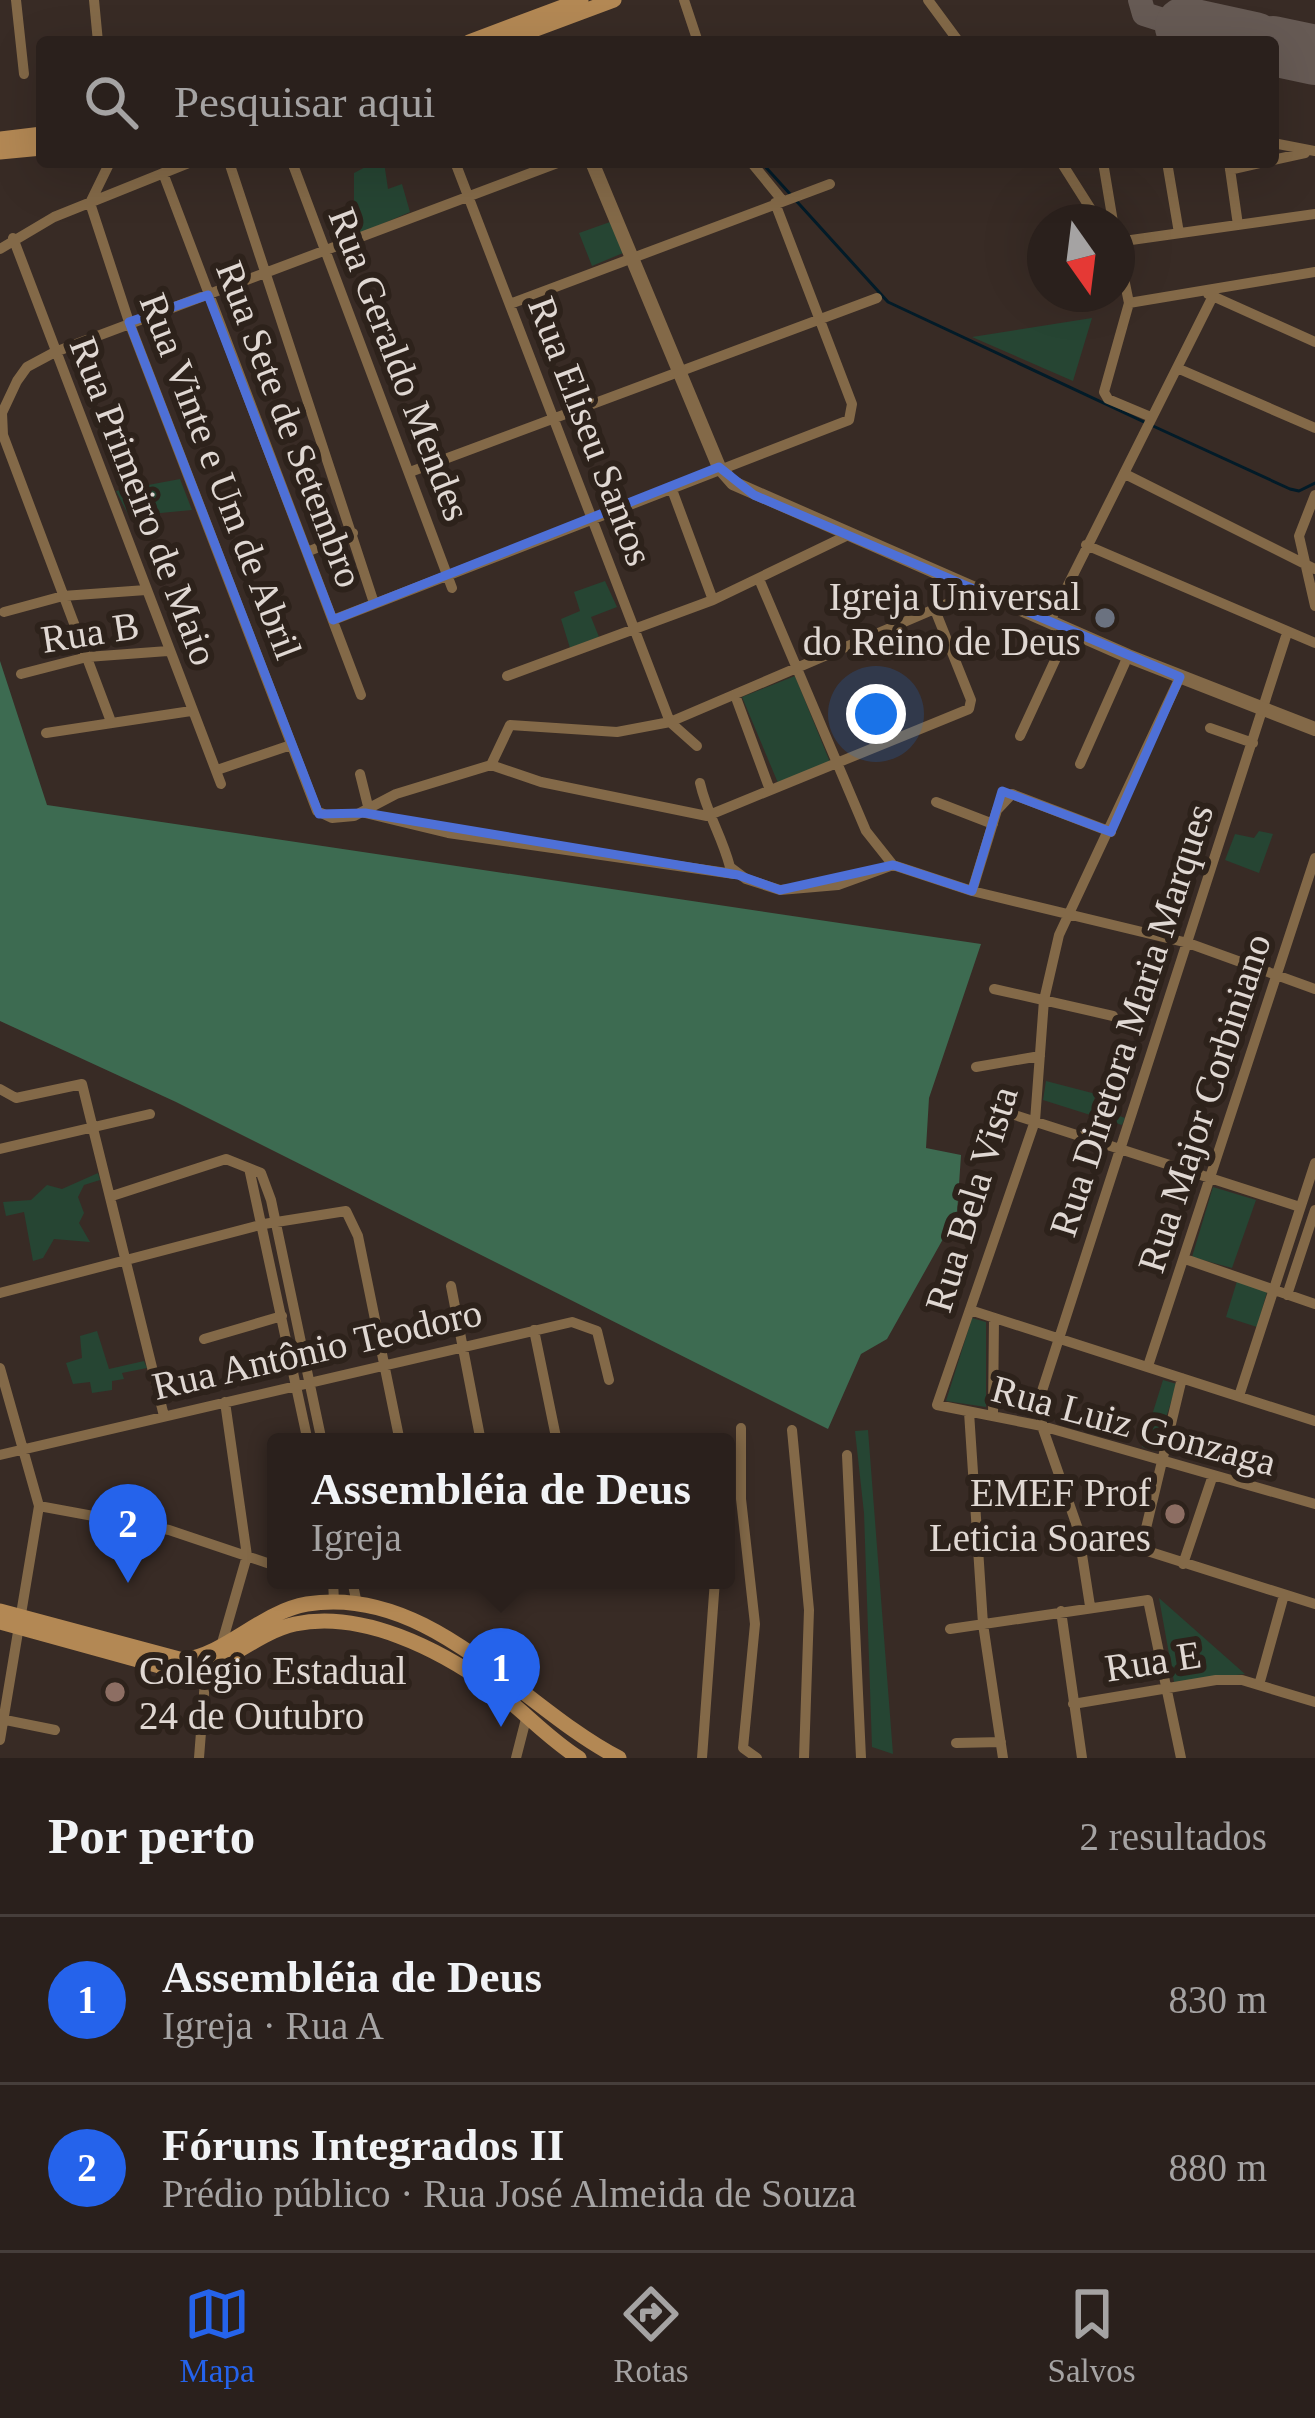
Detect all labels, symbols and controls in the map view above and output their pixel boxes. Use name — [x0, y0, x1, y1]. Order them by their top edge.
search box — [36, 36, 1279, 168]
icon: search — [78, 69, 144, 135]
text: Pesquisar aqui — [174, 77, 435, 127]
street label: Rua Geraldo Mendes — [321, 202, 479, 526]
north arrow — [1027, 204, 1135, 312]
street label: Rua Sete de Setembro — [208, 255, 372, 593]
street label: Rua Vinte e Um de Abril — [131, 287, 311, 665]
street label: Rua Eliseu Santos — [520, 291, 662, 571]
street label: Rua Primeiro de Maio — [62, 331, 226, 671]
place label: Igreja Universal do Reino de Deus — [803, 575, 1081, 663]
street label: Rua B — [38, 603, 142, 661]
marker: Igreja Universal do Reino de Deus — [1092, 605, 1118, 631]
your location — [846, 684, 906, 744]
street label: Rua Diretora Maria Marques — [1041, 799, 1222, 1242]
street label: Rua Major Corbiniano — [1129, 928, 1280, 1278]
street label: Rua Bela Vista — [916, 1081, 1026, 1317]
street label: Rua Antônio Teodoro — [148, 1290, 486, 1408]
street label: Rua Luiz Gonzaga — [987, 1366, 1281, 1485]
popup — [267, 1433, 735, 1589]
text: Assembléia de Deus — [311, 1464, 691, 1514]
place label: EMEF Prof Leticia Soares — [929, 1471, 1151, 1559]
pin: 2 — [89, 1484, 167, 1583]
marker: EMEF Prof Leticia Soares — [1162, 1501, 1188, 1527]
text: Igreja — [311, 1516, 402, 1559]
pin: 1 — [462, 1628, 540, 1727]
street label: Rua E — [1102, 1632, 1204, 1690]
place label: Colégio Estadual 24 de Outubro — [139, 1649, 407, 1737]
marker: Colégio Estadual 24 de Outubro — [102, 1679, 128, 1705]
text: Por perto — [48, 1808, 255, 1864]
text: 2 resultados — [1080, 1815, 1267, 1858]
text: Assembléia de Deus — [162, 1952, 542, 2002]
text: 1 — [77, 1978, 97, 2021]
text: 830 m — [1168, 1978, 1267, 2021]
text: Igreja · Rua A — [162, 2004, 384, 2047]
text: Fóruns Integrados II — [162, 2120, 565, 2170]
text: 2 — [77, 2146, 97, 2189]
text: 880 m — [1168, 2146, 1267, 2189]
text: Prédio público · Rua José Almeida de Souza — [162, 2172, 856, 2215]
tab: Mapa — [179, 2281, 255, 2390]
tab: Rotas — [613, 2281, 689, 2390]
tab: Salvos — [1048, 2281, 1136, 2390]

